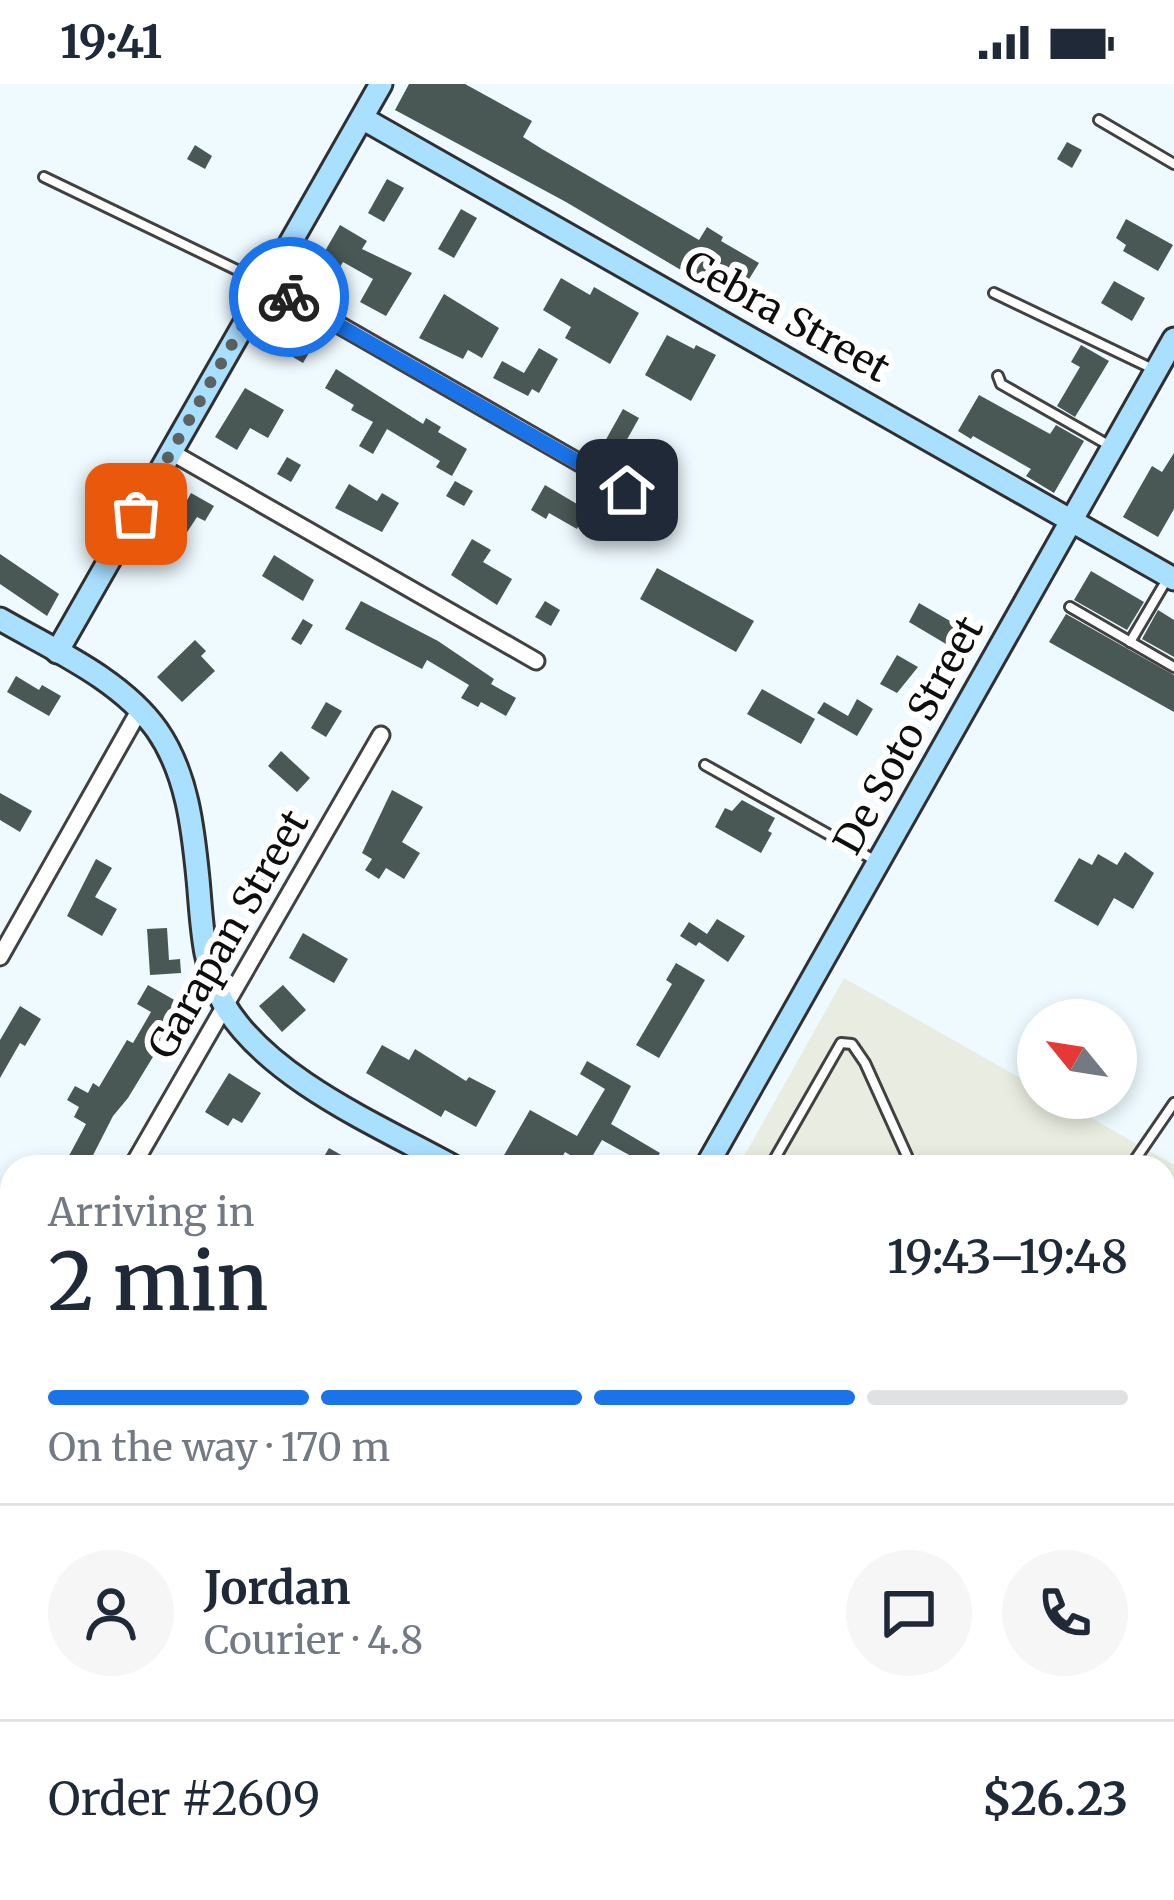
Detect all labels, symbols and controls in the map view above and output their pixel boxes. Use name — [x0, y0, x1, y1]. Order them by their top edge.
text: 19:41 — [60, 14, 162, 70]
courier — [229, 237, 349, 357]
street label: Cebra Street — [675, 240, 898, 393]
icon: bike — [256, 264, 322, 330]
pin — [576, 439, 678, 541]
icon: home — [594, 457, 660, 523]
pin — [85, 463, 187, 565]
icon: bag — [103, 481, 169, 547]
street label: De Soto Street — [823, 608, 994, 863]
street label: Garapan Street — [138, 801, 319, 1067]
north arrow — [1017, 999, 1137, 1119]
map controls — [1017, 999, 1137, 1119]
text: Arriving in — [48, 1188, 255, 1237]
text: 19:43–19:48 — [887, 1229, 1128, 1285]
text: 2 min — [48, 1233, 268, 1331]
text: On the way · 170 m — [48, 1423, 390, 1472]
button: person — [48, 1550, 174, 1676]
button: chat — [846, 1550, 972, 1676]
button: phone — [1002, 1550, 1128, 1676]
text: Jordan — [204, 1560, 351, 1616]
text: Courier · 4.8 — [204, 1616, 423, 1665]
text: Order #2609 — [48, 1771, 320, 1827]
text: $26.23 — [982, 1771, 1128, 1827]

